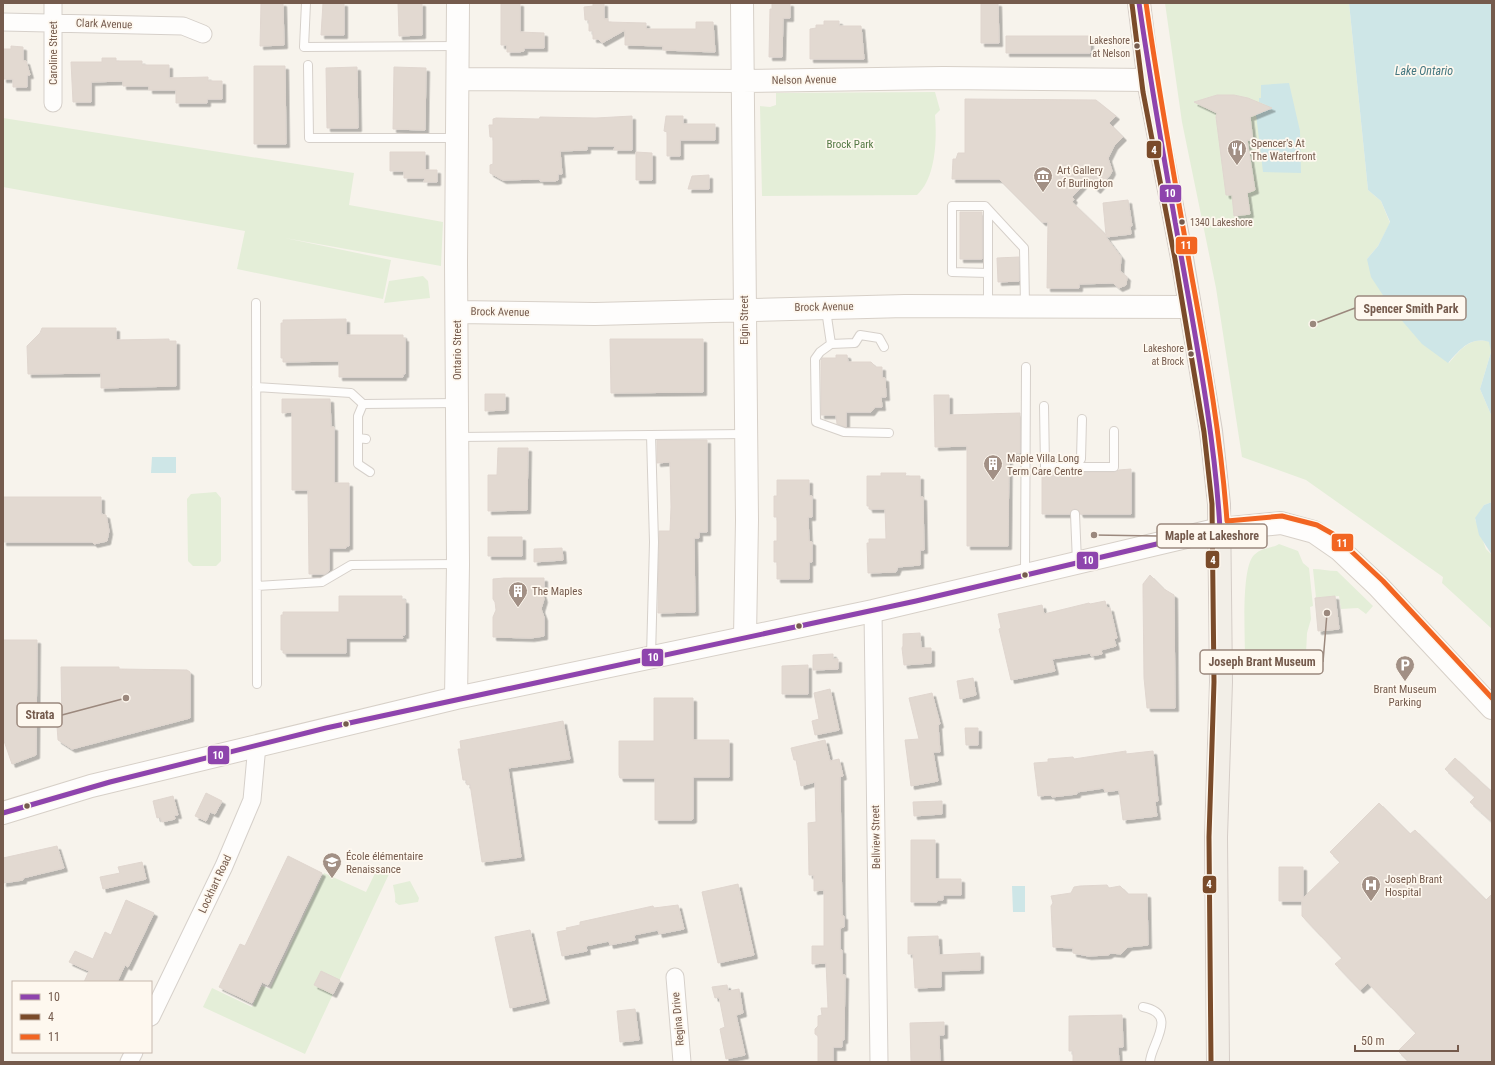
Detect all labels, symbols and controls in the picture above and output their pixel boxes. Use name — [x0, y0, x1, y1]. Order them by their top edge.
street label: Clark Avenue — [76, 17, 132, 31]
street label: Caroline Street — [47, 21, 60, 85]
place label: Lakeshore at Nelson — [1089, 35, 1130, 59]
marker: Lakeshore at Nelson — [1132, 41, 1142, 51]
water label: Lake Ontario — [1395, 64, 1453, 78]
street label: Nelson Avenue — [772, 73, 836, 87]
place label: Spencer's At The Waterfront — [1251, 137, 1316, 163]
park label: Brock Park — [827, 138, 874, 151]
restaurant icon: Spencer's At The Waterfront — [1226, 138, 1248, 166]
line badge: 4 — [1146, 140, 1162, 159]
text: 4 — [1151, 144, 1157, 157]
place label: Art Gallery of Burlington — [1057, 164, 1113, 190]
museum icon: Art Gallery of Burlington — [1032, 165, 1054, 193]
line badge: 10 — [1159, 184, 1182, 203]
text: 10 — [1164, 187, 1176, 200]
marker: 1340 Lakeshore — [1177, 217, 1187, 227]
place label: 1340 Lakeshore — [1190, 217, 1253, 228]
line badge: 11 — [1175, 236, 1198, 255]
text: 11 — [1180, 239, 1192, 252]
street label: Elgin Street — [738, 295, 751, 345]
callout: Spencer Smith Park — [1355, 296, 1466, 320]
street label: Brock Avenue — [794, 300, 854, 314]
text: Spencer Smith Park — [1364, 302, 1459, 316]
street label: Brock Avenue — [470, 305, 530, 319]
street label: Ontario Street — [451, 320, 464, 380]
place label: Lakeshore at Brock — [1143, 343, 1184, 367]
marker: Lakeshore at Brock — [1186, 349, 1196, 359]
place label: Maple Villa Long Term Care Centre — [1007, 452, 1082, 478]
building icon: Maple Villa Long Term Care Centre — [982, 453, 1004, 481]
callout: Maple at Lakeshore — [1157, 524, 1267, 548]
text: Maple at Lakeshore — [1165, 529, 1259, 543]
line badge: 11 — [1331, 533, 1354, 552]
text: 11 — [1336, 537, 1348, 550]
line badge: 4 — [1205, 550, 1220, 569]
line badge: 10 — [1076, 551, 1099, 570]
text: 10 — [1082, 554, 1094, 567]
text: 4 — [1210, 554, 1216, 567]
unlabelled marker — [1020, 570, 1030, 580]
building icon: The Maples — [507, 580, 529, 608]
place label: The Maples — [532, 585, 582, 598]
unlabelled marker — [794, 621, 804, 631]
line badge: 10 — [641, 648, 664, 667]
callout: Joseph Brant Museum — [1200, 650, 1323, 674]
text: 10 — [647, 651, 659, 664]
parking icon: Brant Museum Parking — [1394, 654, 1416, 682]
text: Joseph Brant Museum — [1208, 655, 1316, 669]
place label: Brant Museum Parking — [1374, 683, 1436, 709]
callout: Strata — [17, 703, 62, 727]
text: Strata — [26, 708, 55, 722]
unlabelled marker — [341, 719, 351, 729]
line badge: 10 — [207, 745, 230, 765]
text: 10 — [212, 749, 224, 762]
unlabelled marker — [22, 801, 32, 811]
street label: Bellview Street — [869, 805, 883, 869]
place label: École élémentaire Renaissance — [346, 850, 423, 876]
school or university icon: École élémentaire Renaissance — [321, 851, 343, 879]
street label: Lockhart Road — [196, 853, 234, 915]
place label: Joseph Brant Hospital — [1385, 873, 1442, 899]
hospital icon: Joseph Brant Hospital — [1360, 874, 1382, 902]
line badge: 4 — [1202, 875, 1217, 894]
text: 4 — [1206, 878, 1212, 891]
legend — [12, 981, 152, 1053]
text: 10 — [48, 990, 60, 1004]
street label: Regina Drive — [669, 992, 687, 1046]
text: 4 — [48, 1010, 54, 1024]
scale bar — [1355, 1027, 1458, 1053]
text: 11 — [48, 1030, 60, 1044]
text: 50 m — [1361, 1034, 1385, 1048]

